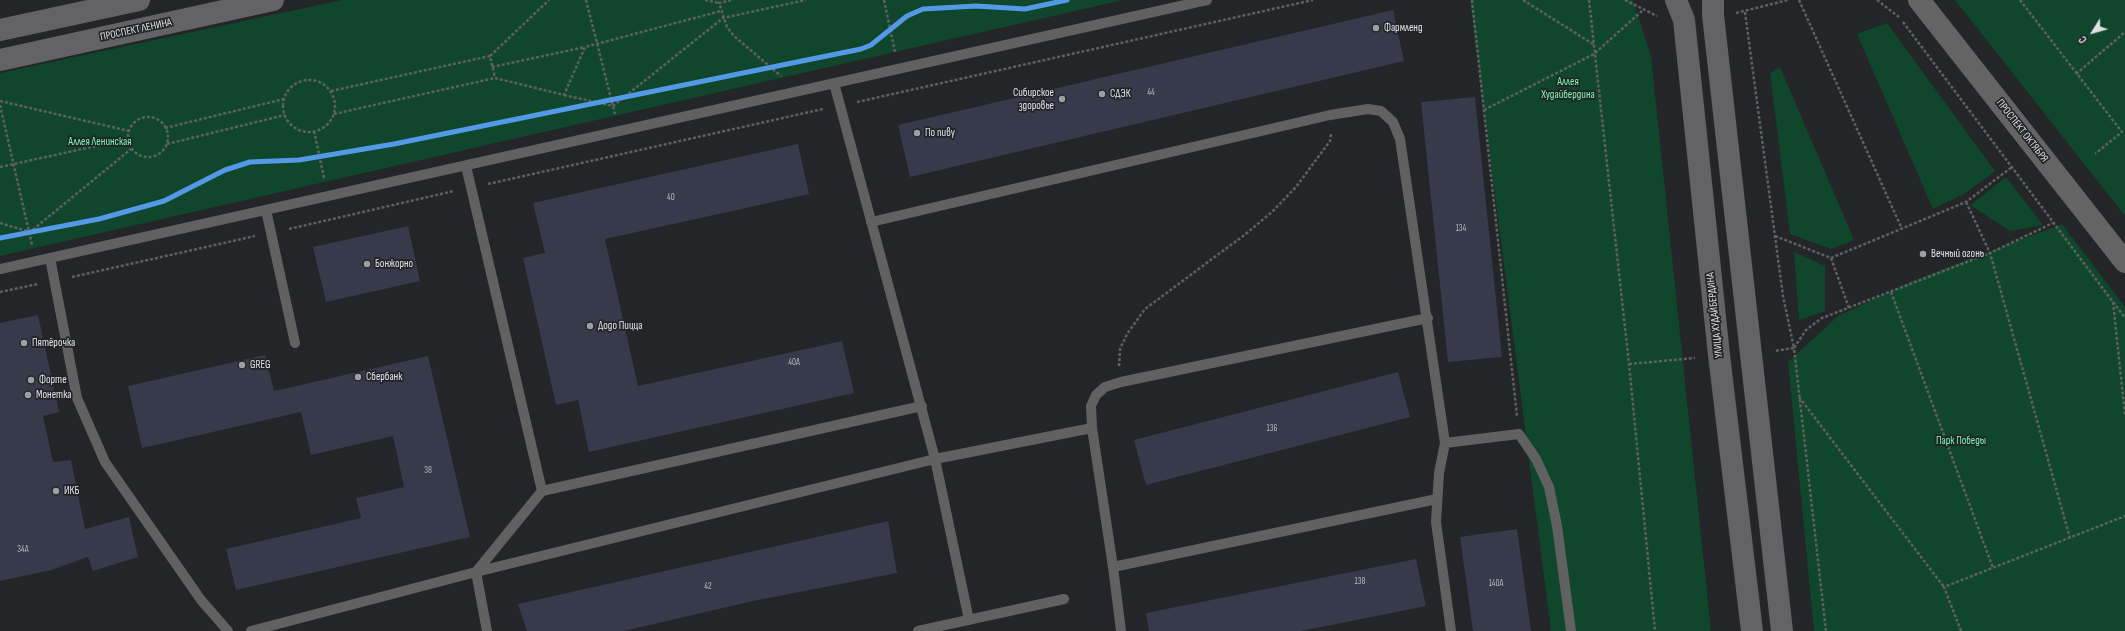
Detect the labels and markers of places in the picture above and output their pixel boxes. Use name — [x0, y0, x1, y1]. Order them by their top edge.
place label: Фармленд — [1384, 21, 1422, 35]
marker: Фармленд — [1371, 23, 1381, 33]
place label: Сибирское здоровье — [1013, 86, 1054, 112]
place label: СДЭК — [1110, 87, 1131, 101]
marker: СДЭК — [1097, 89, 1107, 99]
marker: Сибирское здоровье — [1057, 94, 1067, 104]
place label: По пиву — [925, 126, 955, 140]
marker: По пиву — [912, 128, 922, 138]
place label: Вечный огонь — [1931, 247, 1984, 261]
marker: Вечный огонь — [1918, 249, 1928, 259]
place label: Бонжорно — [375, 257, 413, 271]
marker: Бонжорно — [362, 259, 372, 269]
place label: Додо Пицца — [598, 319, 642, 333]
marker: Додо Пицца — [585, 321, 595, 331]
place label: Пятёрочка — [32, 336, 75, 350]
marker: Пятёрочка — [19, 338, 29, 348]
place label: GREG — [250, 358, 270, 372]
marker: GREG — [237, 360, 247, 370]
place label: Сбербанк — [366, 370, 402, 384]
marker: Сбербанк — [353, 372, 363, 382]
place label: Форте — [39, 373, 67, 387]
marker: Форте — [26, 375, 36, 385]
place label: Монетка — [36, 388, 72, 402]
marker: Монетка — [23, 390, 33, 400]
place label: ИКБ — [64, 484, 79, 498]
marker: ИКБ — [51, 486, 61, 496]

